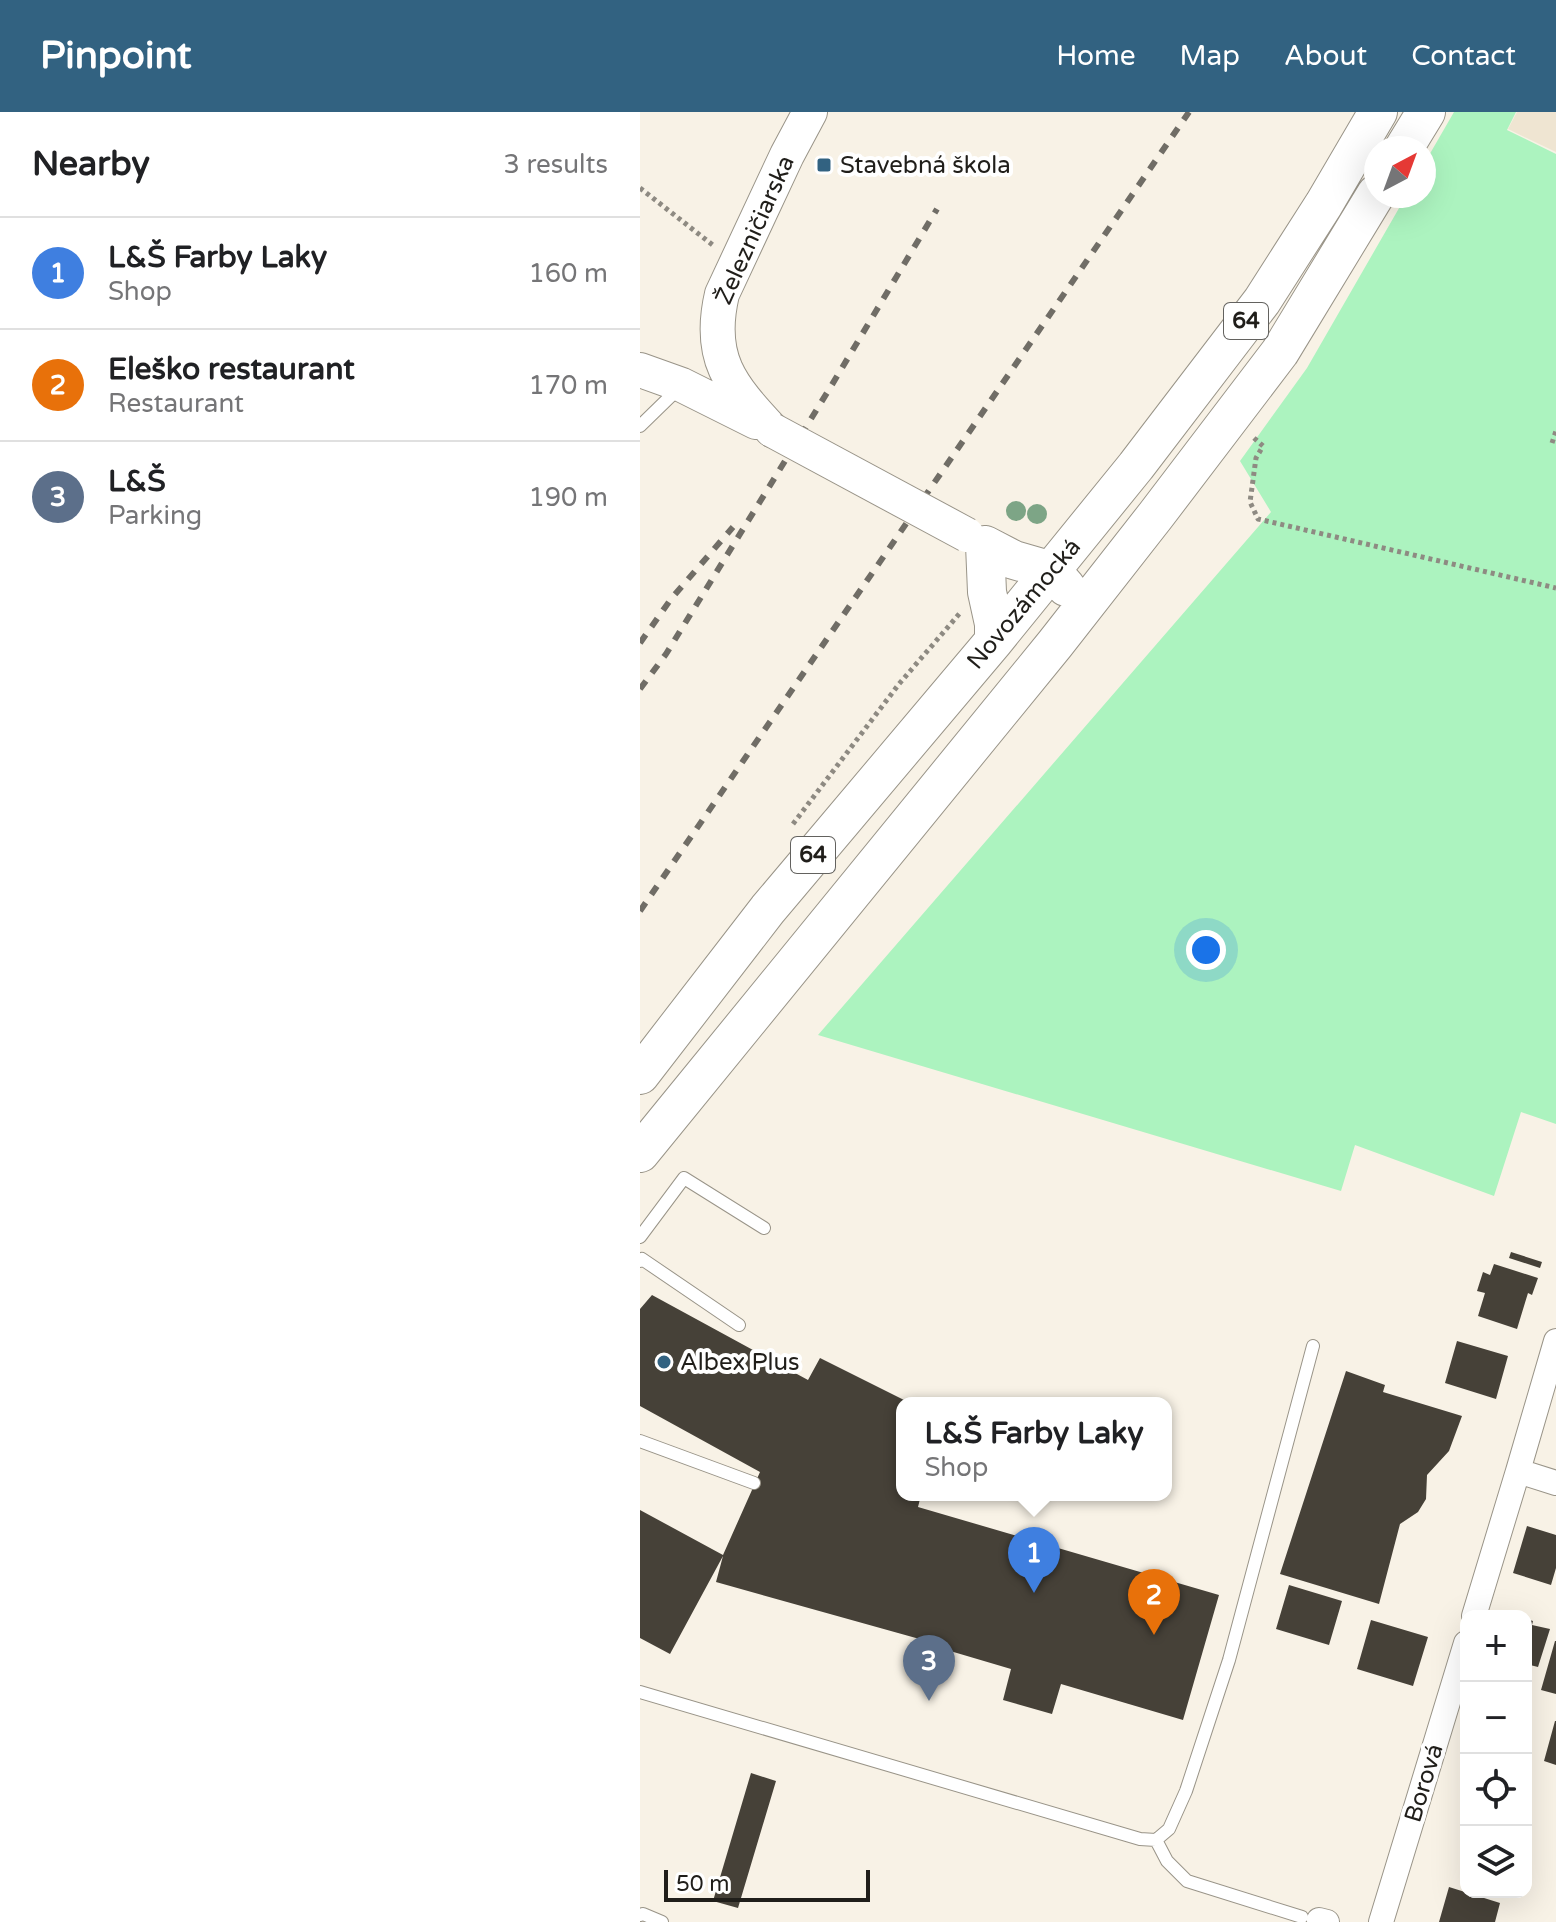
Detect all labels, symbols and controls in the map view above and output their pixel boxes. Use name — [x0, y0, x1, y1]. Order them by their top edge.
text: Pinpoint — [40, 33, 192, 79]
text: Home — [1056, 39, 1136, 73]
text: Map — [1180, 39, 1240, 73]
text: About — [1284, 39, 1367, 73]
text: Contact — [1411, 39, 1516, 73]
north arrow — [1364, 136, 1436, 208]
text: Nearby — [32, 144, 150, 185]
text: 3 results — [503, 149, 608, 180]
street label: Železničiarska — [709, 151, 801, 309]
place label: Stavebná škola — [840, 151, 1011, 180]
marker: Stavebná škola — [815, 156, 833, 174]
text: L&Š Farby Laky — [108, 239, 327, 276]
text: 1 — [50, 258, 66, 289]
text: 160 m — [528, 258, 608, 289]
text: Shop — [108, 276, 172, 307]
road number: 64 — [1224, 303, 1268, 339]
text: Eleško restaurant — [108, 351, 355, 388]
text: 2 — [50, 370, 66, 401]
text: 170 m — [528, 370, 608, 401]
text: Restaurant — [108, 388, 244, 419]
text: L&Š — [108, 463, 166, 500]
text: 3 — [50, 482, 66, 513]
text: 190 m — [528, 482, 608, 513]
text: Parking — [108, 500, 202, 531]
street label: Novozámocká — [961, 533, 1087, 675]
road number: 64 — [791, 837, 835, 873]
your location — [1186, 930, 1226, 970]
place label: Albex Plus — [680, 1348, 800, 1377]
marker: Albex Plus — [655, 1353, 673, 1371]
popup — [896, 1397, 1172, 1501]
text: L&Š Farby Laky — [924, 1415, 1144, 1452]
text: Shop — [924, 1452, 988, 1483]
pin: 1 — [1008, 1527, 1060, 1593]
pin: 2 — [1128, 1569, 1180, 1635]
map controls — [1460, 1610, 1532, 1898]
button: + — [1460, 1610, 1532, 1682]
pin: 3 — [903, 1635, 955, 1701]
button: − — [1460, 1682, 1532, 1754]
street label: Borová — [1398, 1740, 1450, 1826]
button: locate — [1460, 1754, 1532, 1826]
button: layers — [1460, 1826, 1532, 1898]
scale bar — [664, 1866, 870, 1902]
text: 50 m — [676, 1871, 730, 1897]

